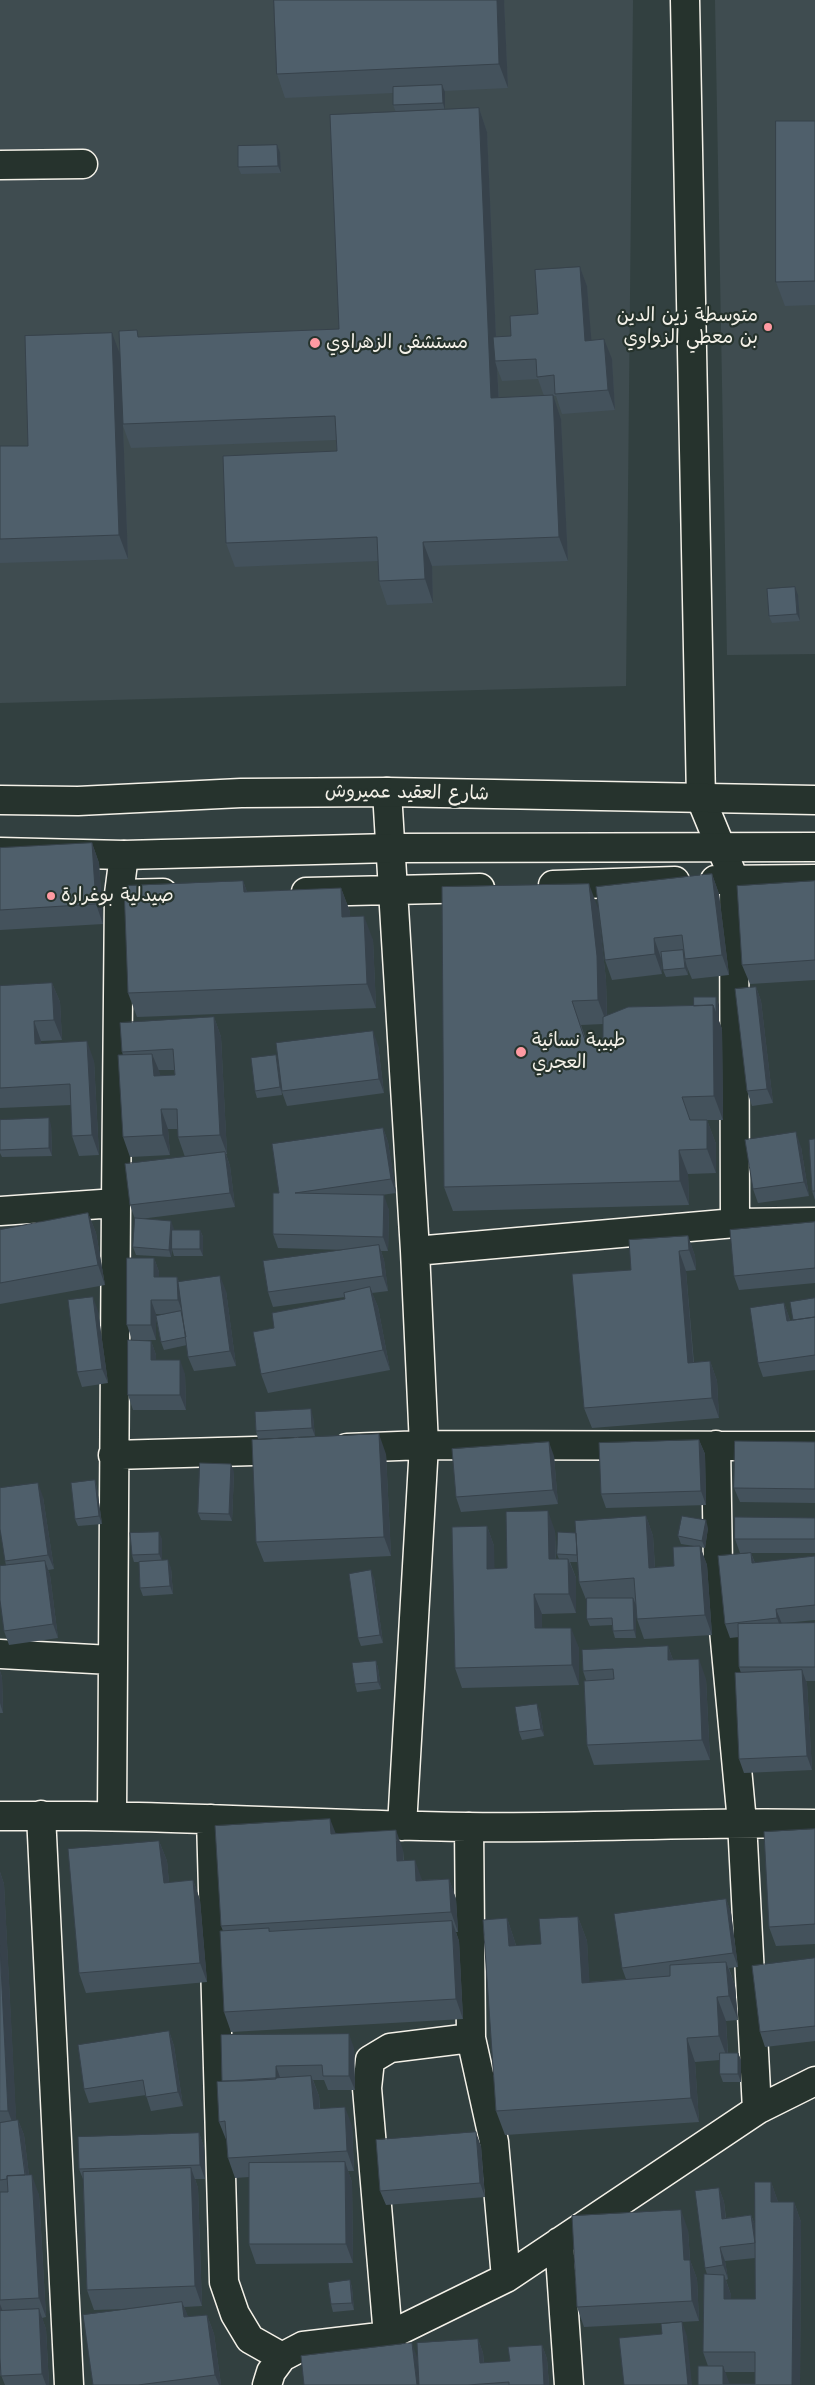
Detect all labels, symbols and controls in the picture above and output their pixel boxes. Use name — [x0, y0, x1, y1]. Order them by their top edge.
place label: متوسطة زين الدين بن معطي الزواوي — [617, 305, 758, 349]
marker: متوسطة زين الدين بن معطي الزواوي — [762, 321, 774, 333]
place label: مستشفى الزهراوي — [326, 332, 468, 354]
marker: مستشفى الزهراوي — [308, 336, 322, 350]
street label: شارع العقيد عميروش — [325, 780, 489, 806]
place label: صيدلية بوغرارة — [61, 885, 174, 907]
marker: صيدلية بوغرارة — [45, 890, 57, 902]
place label: طبيبة نسائية العجري — [532, 1030, 626, 1074]
marker: طبيبة نسائية العجري — [514, 1045, 528, 1059]

